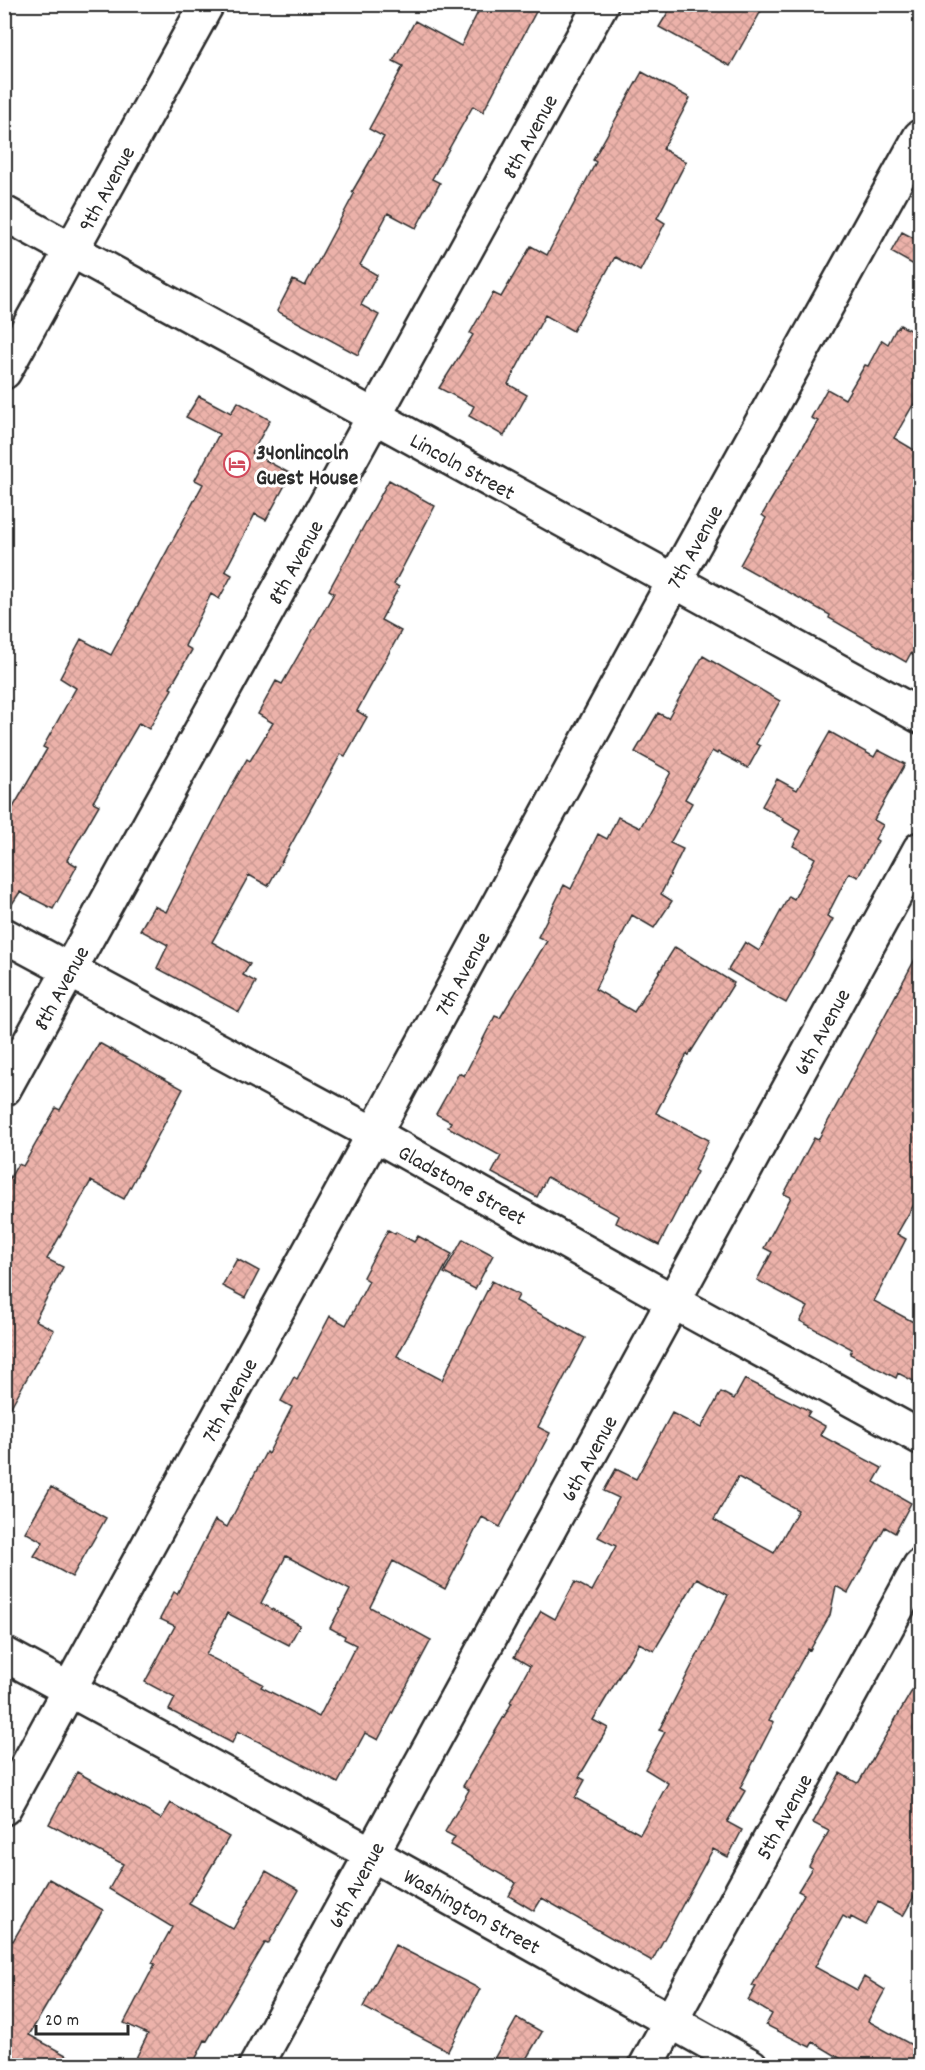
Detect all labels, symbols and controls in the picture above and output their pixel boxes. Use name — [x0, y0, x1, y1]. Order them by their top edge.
street label: 8th Avenue — [496, 90, 567, 185]
street label: 9th Avenue — [72, 141, 145, 238]
street label: Lincoln Street — [403, 427, 520, 510]
place label: 34onlincoln Guest House — [256, 439, 358, 495]
hotel icon: 34onlincoln Guest House — [222, 449, 252, 479]
street label: 7th Avenue — [661, 500, 732, 596]
street label: 8th Avenue — [261, 515, 333, 611]
street label: 7th Avenue — [429, 927, 500, 1023]
street label: 8th Avenue — [27, 941, 99, 1037]
street label: 6th Avenue — [788, 984, 860, 1082]
street label: Gladstone Street — [391, 1138, 531, 1235]
street label: 7th Avenue — [196, 1353, 267, 1449]
street label: 6th Avenue — [555, 1411, 627, 1508]
street label: 5th Avenue — [750, 1769, 822, 1866]
street label: 6th Avenue — [322, 1837, 394, 1935]
street label: Washington Street — [397, 1862, 545, 1964]
scale bar — [36, 1998, 128, 2036]
text: 20 m — [45, 2009, 79, 2034]

